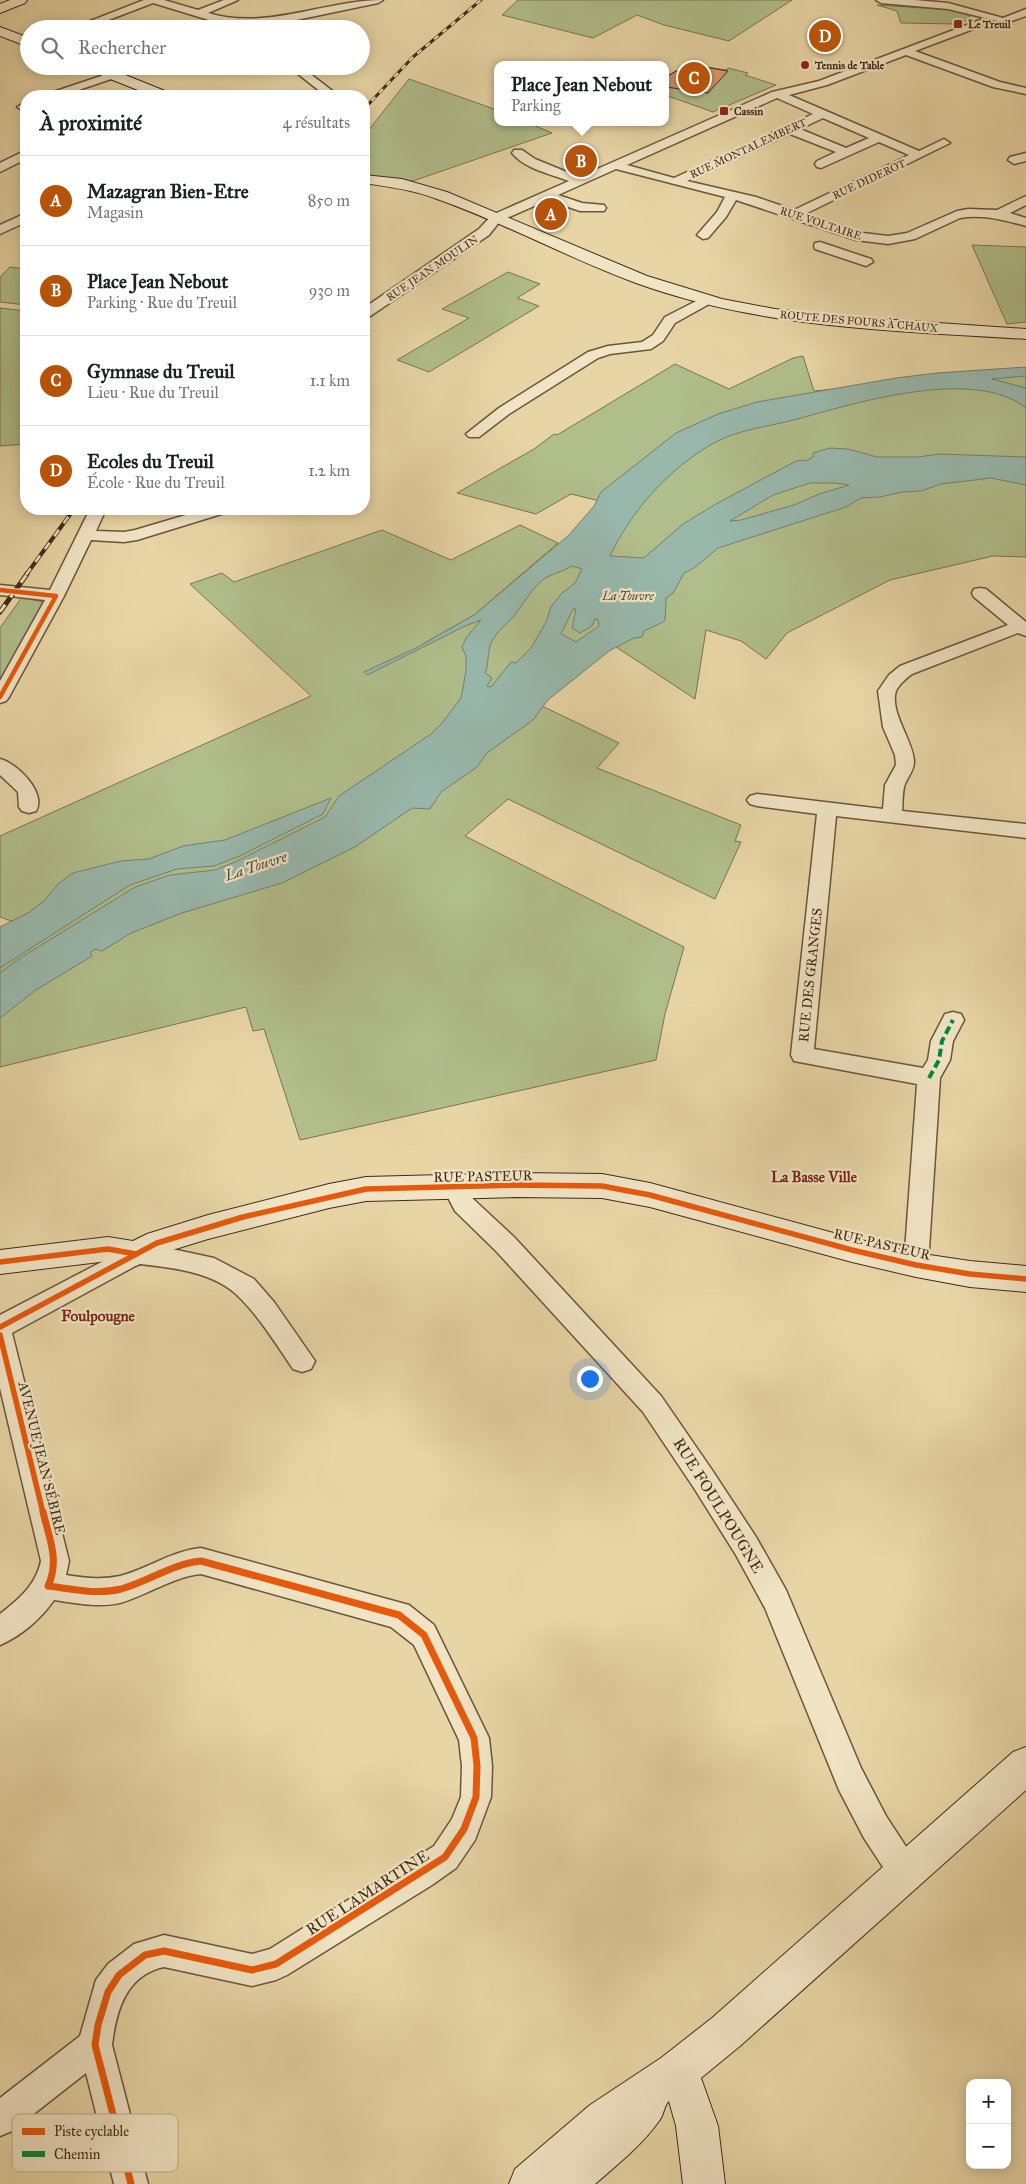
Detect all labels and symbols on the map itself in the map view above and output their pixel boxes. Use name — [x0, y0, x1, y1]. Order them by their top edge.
pin: D — [809, 17, 841, 55]
marker: Le Treuil — [952, 18, 964, 30]
place label: Le Treuil — [968, 18, 1012, 31]
pin: C — [678, 59, 710, 97]
marker: Tennis de Table — [799, 59, 811, 71]
place label: Tennis de Table — [814, 59, 885, 72]
marker: Cassin — [718, 105, 730, 117]
place label: Cassin — [734, 105, 763, 118]
street label: RUE MONTALEMBERT — [688, 115, 809, 181]
pin: B — [565, 142, 597, 180]
street label: RUE DIDEROT — [830, 157, 908, 202]
pin: A — [535, 195, 567, 233]
street label: RUE VOLTAIRE — [778, 204, 863, 243]
street label: RUE JEAN MOULIN — [384, 233, 481, 305]
street label: ROUTE DES FOURS À CHAUX — [779, 308, 939, 335]
water label: La Touvre — [601, 589, 654, 603]
water label: La Touvre — [222, 847, 290, 885]
street label: RUE DES GRANGES — [795, 907, 826, 1043]
street label: RUE PASTEUR — [433, 1167, 534, 1186]
district label: La Basse Ville — [771, 1168, 858, 1186]
street label: RUE PASTEUR — [832, 1225, 933, 1264]
district label: Foulpougne — [61, 1307, 136, 1326]
your location — [577, 1366, 603, 1392]
street label: AVENUE JEAN SÉBIRE — [13, 1378, 71, 1537]
street label: RUE FOULPOUGNE — [669, 1434, 768, 1576]
street label: RUE LAMARTINE — [302, 1846, 432, 1939]
legend — [12, 2114, 178, 2172]
text: Piste cyclable — [54, 2123, 129, 2140]
text: Chemin — [54, 2146, 101, 2163]

